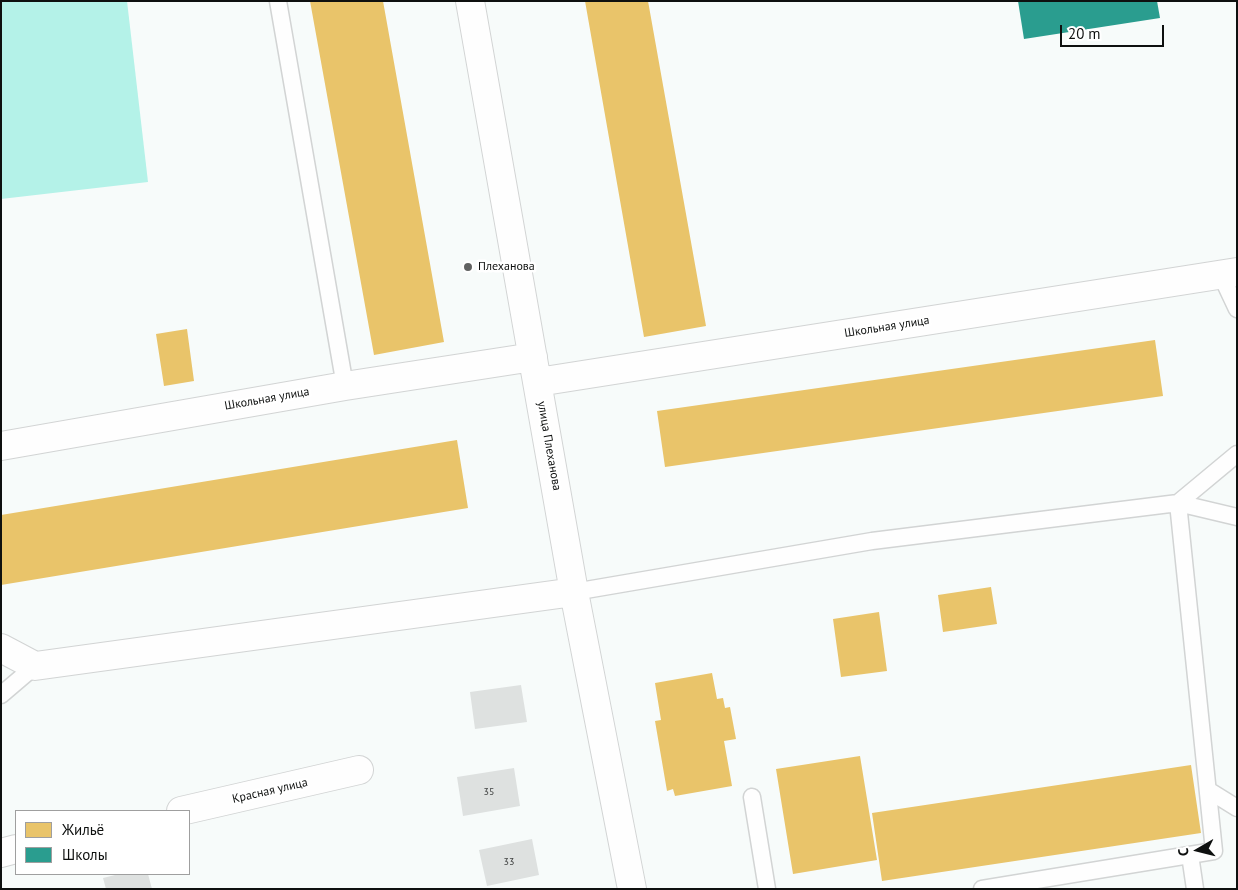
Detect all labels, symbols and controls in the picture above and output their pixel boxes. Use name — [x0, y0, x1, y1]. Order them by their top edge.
scale bar — [1063, 15, 1167, 47]
text: 20 m — [1068, 24, 1101, 43]
place label: Плеханова — [478, 260, 535, 274]
marker: Плеханова — [462, 261, 474, 273]
street label: Школьная улица — [843, 313, 931, 341]
street label: Школьная улица — [223, 384, 311, 414]
street label: улица Плеханова — [534, 400, 564, 492]
street label: Красная улица — [231, 775, 309, 807]
house number: 35 — [484, 786, 494, 798]
legend — [15, 810, 190, 875]
text: Жильё — [62, 820, 104, 839]
north arrow — [1173, 825, 1223, 875]
text: Школы — [62, 845, 108, 864]
text: С — [1174, 847, 1193, 857]
house number: 33 — [504, 856, 514, 868]

